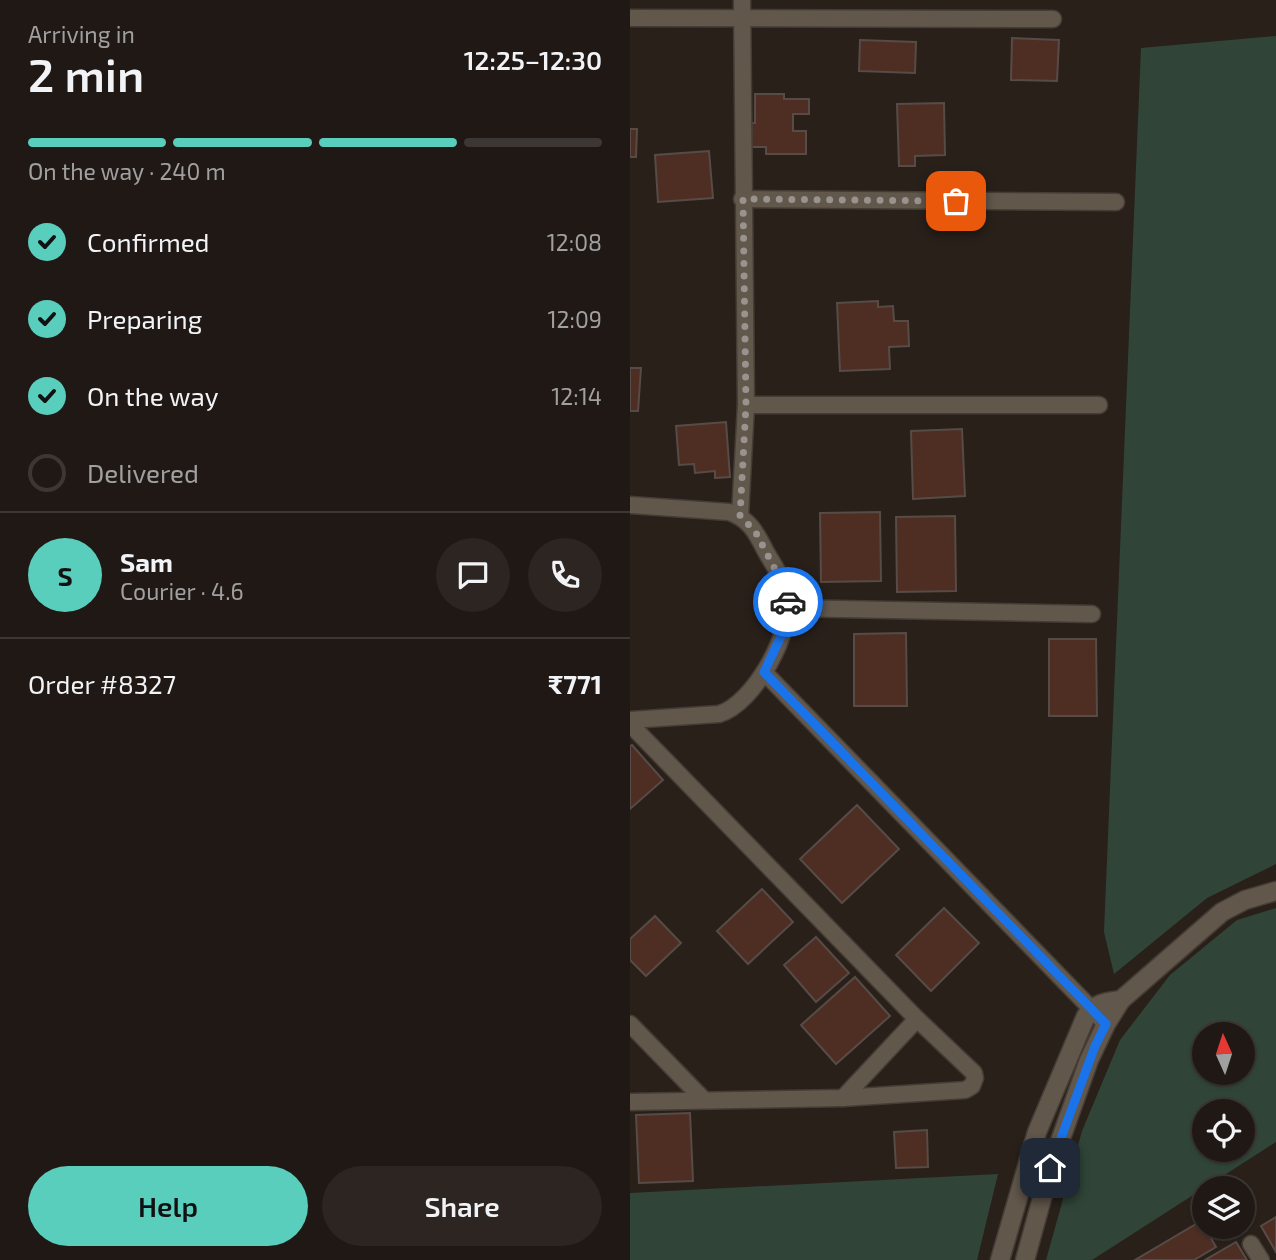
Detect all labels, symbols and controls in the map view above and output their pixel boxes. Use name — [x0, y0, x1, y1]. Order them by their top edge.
text: Arriving in — [28, 20, 135, 48]
text: 12:25–12:30 — [464, 44, 602, 75]
text: 2 min — [28, 46, 144, 101]
text: On the way · 240 m — [28, 157, 226, 185]
pin — [926, 171, 986, 231]
icon: bag — [937, 182, 975, 220]
icon: check — [28, 223, 66, 261]
text: Confirmed — [87, 226, 210, 257]
text: 12:08 — [547, 228, 602, 256]
icon: check — [28, 300, 66, 338]
text: Preparing — [87, 303, 202, 334]
text: 12:09 — [547, 305, 602, 333]
icon: check — [28, 377, 66, 415]
text: On the way — [87, 380, 218, 411]
text: 12:14 — [551, 382, 602, 410]
text: Delivered — [87, 457, 199, 488]
button: chat — [436, 538, 510, 612]
button: phone — [528, 538, 602, 612]
text: Sam — [120, 546, 173, 577]
text: S — [57, 560, 73, 591]
courier — [753, 567, 823, 637]
text: Courier · 4.6 — [120, 577, 244, 605]
icon: car — [769, 583, 807, 621]
text: Order #8327 — [28, 668, 176, 699]
text: ₹771 — [548, 668, 602, 699]
north arrow — [1192, 1022, 1255, 1085]
map controls — [1192, 1022, 1255, 1239]
button: locate — [1192, 1099, 1255, 1162]
pin — [1020, 1138, 1080, 1198]
icon: home — [1031, 1149, 1069, 1187]
button: Help — [28, 1166, 308, 1246]
button: Share — [322, 1166, 602, 1246]
button: layers — [1192, 1176, 1255, 1239]

